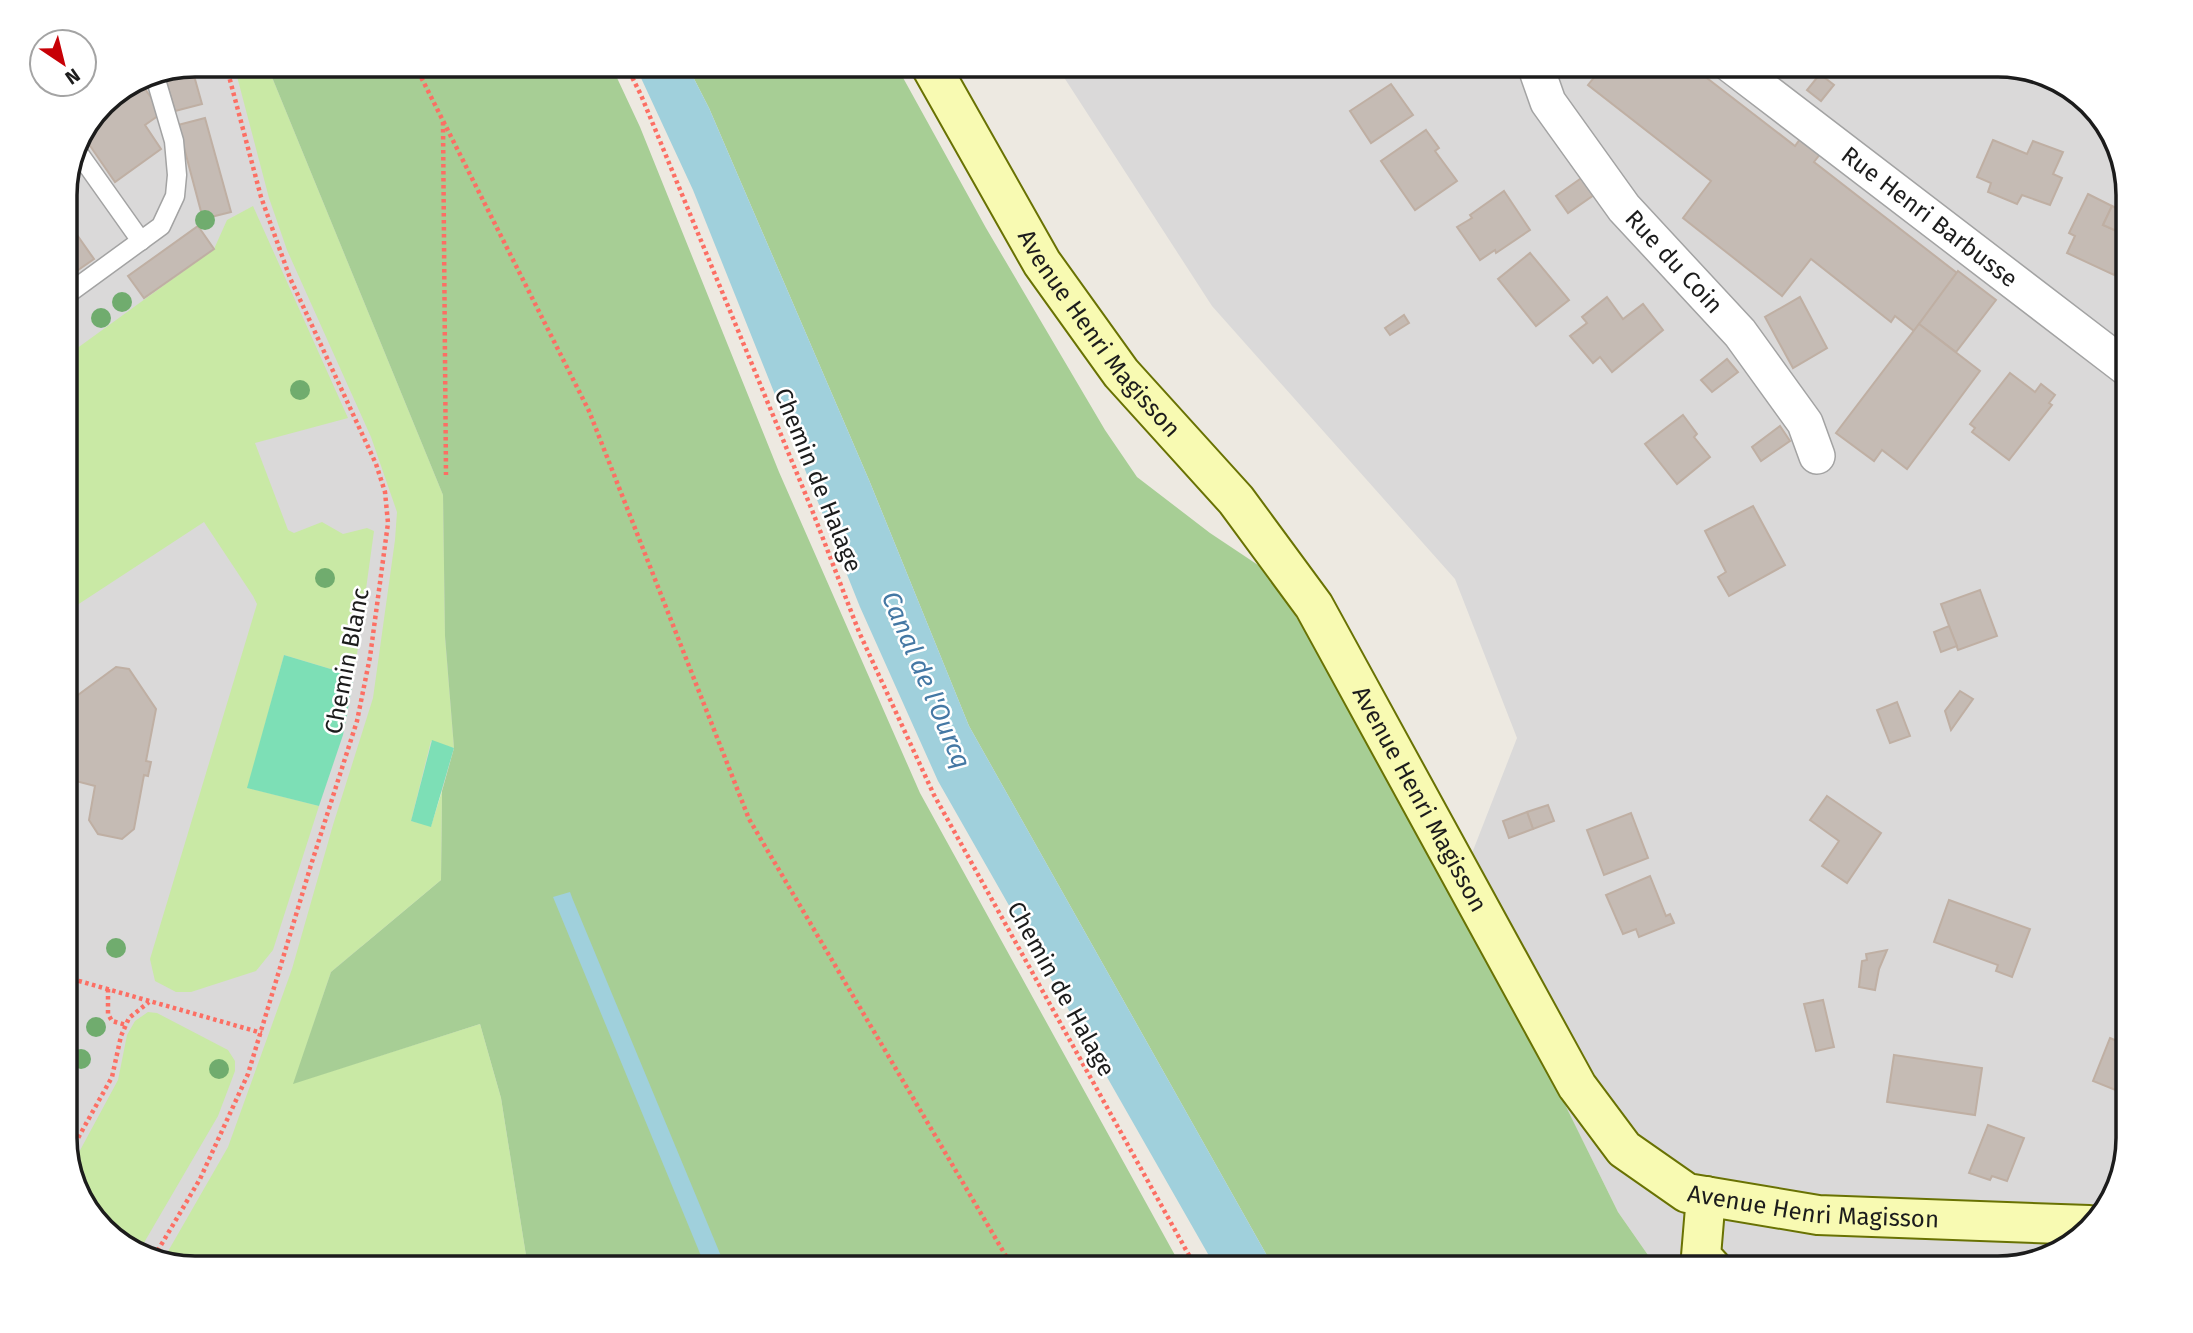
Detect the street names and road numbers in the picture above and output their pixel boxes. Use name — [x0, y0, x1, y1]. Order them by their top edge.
street label: Rue Henri Barbusse — [1836, 141, 2023, 293]
street label: Rue du Coin — [1619, 204, 1729, 319]
street label: Avenue Henri Magisson — [1012, 225, 1186, 443]
street label: Chemin de Halage — [768, 384, 868, 576]
street label: Chemin Blanc — [319, 586, 375, 736]
street label: Avenue Henri Magisson — [1347, 681, 1493, 917]
street label: Chemin de Halage — [1001, 897, 1121, 1081]
street label: Avenue Henri Magisson — [1686, 1179, 1940, 1233]

